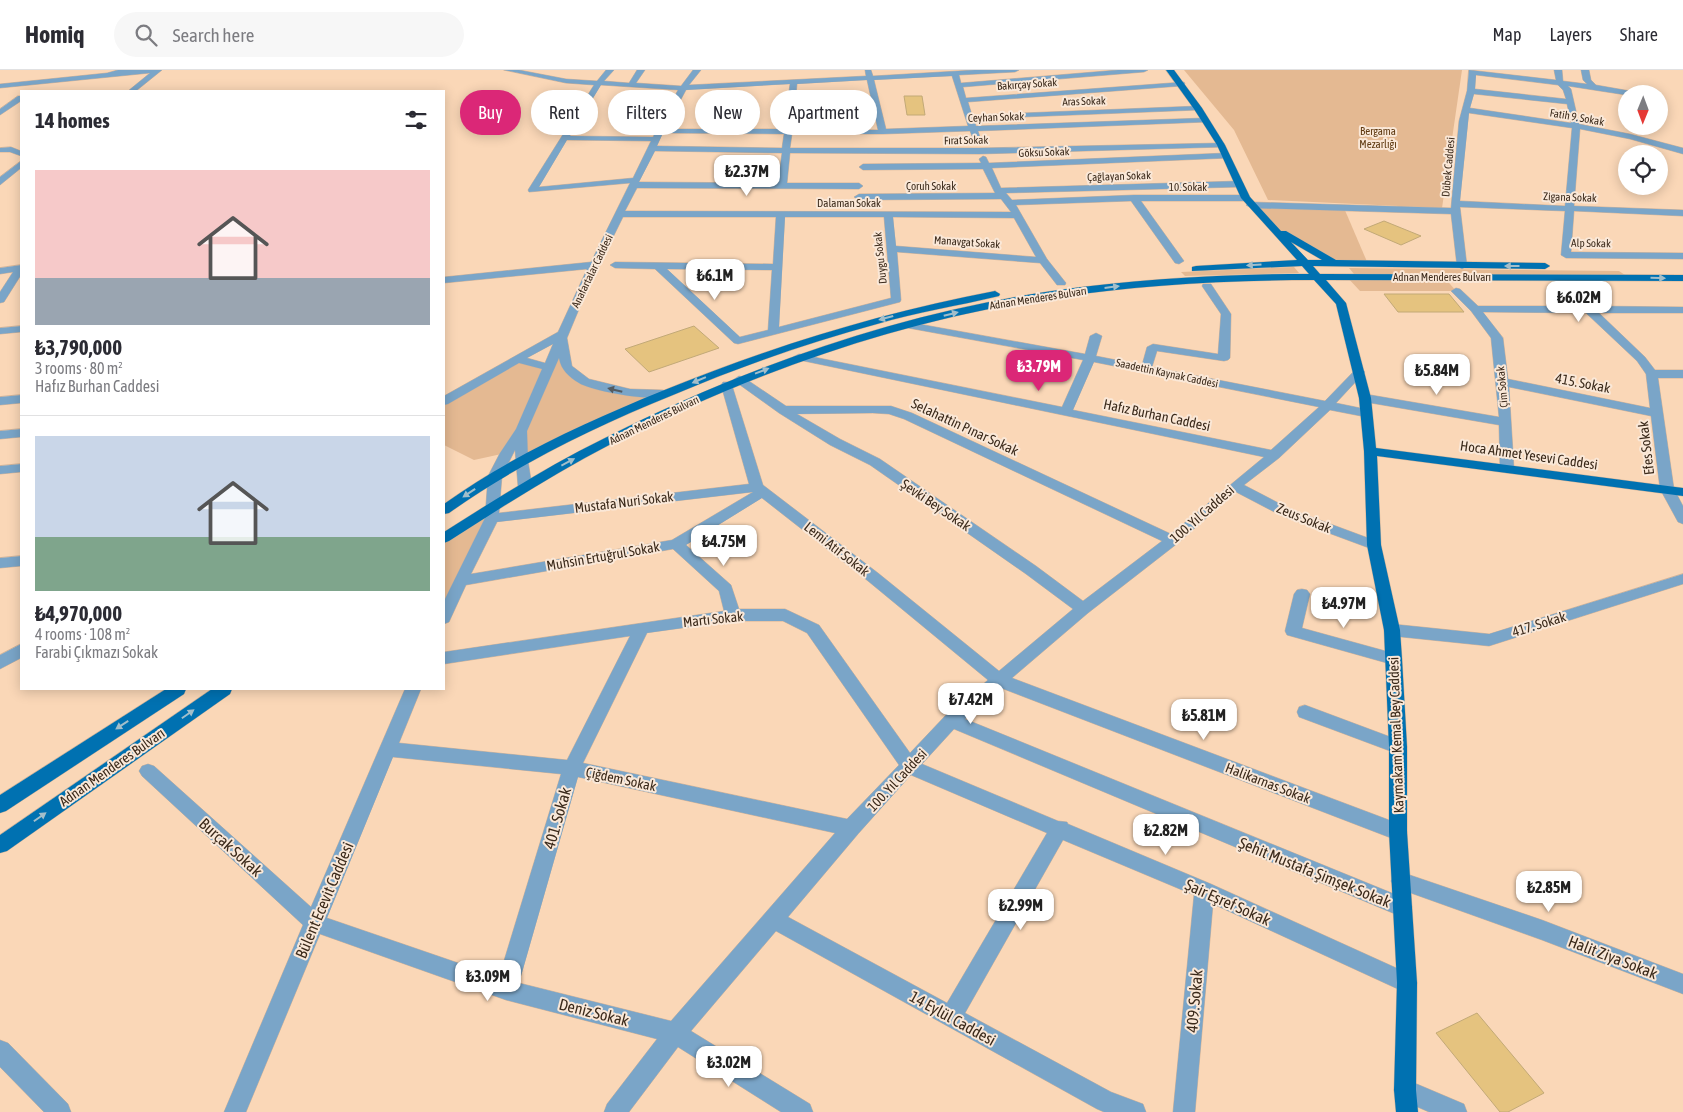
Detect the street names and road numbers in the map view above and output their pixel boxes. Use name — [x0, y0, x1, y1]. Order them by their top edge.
street label: Bakırçay Sokak — [996, 76, 1058, 92]
street label: Aras Sokak — [1062, 94, 1106, 108]
street label: Fatih 9. Sokak — [1549, 106, 1605, 128]
street label: Ceyhan Sokak — [968, 110, 1024, 124]
street label: Fırat Sokak — [944, 134, 988, 146]
street label: Dübek Caddesi — [1439, 137, 1457, 197]
street label: Göksu Sokak — [1018, 145, 1070, 159]
street label: Çağlayan Sokak — [1087, 169, 1151, 183]
street label: Çoruh Sokak — [906, 180, 956, 192]
street label: 10. Sokak — [1169, 181, 1207, 193]
street label: Zigana Sokak — [1543, 190, 1597, 204]
street label: Dalaman Sokak — [817, 197, 881, 209]
street label: Duygu Sokak — [871, 231, 889, 285]
street label: Anafartalar Caddesi — [569, 232, 615, 310]
street label: Manavgat Sokak — [933, 234, 1001, 250]
street label: Alp Sokak — [1571, 237, 1611, 249]
street label: Adnan Menderes Bulvarı — [1393, 271, 1491, 283]
street label: Adnan Menderes Bulvarı — [989, 284, 1087, 312]
street label: Saadettin Kaynak Caddesi — [1115, 356, 1219, 390]
street label: Çim Sokak — [1494, 366, 1510, 408]
street label: 415. Sokak — [1554, 370, 1612, 396]
street label: Adnan Menderes Bulvarı — [607, 393, 701, 447]
street label: Selahattin Pınar Sokak — [909, 395, 1021, 459]
street label: Hafız Burhan Caddesi — [1102, 396, 1212, 434]
street label: Efes Sokak — [1635, 420, 1657, 476]
street label: Hoca Ahmet Yesevi Caddesi — [1459, 437, 1599, 473]
street label: Şevki Bey Sokak — [898, 476, 974, 534]
street label: 100. Yıl Caddesi — [1167, 482, 1237, 546]
street label: Mustafa Nuri Sokak — [574, 488, 674, 516]
street label: Zeus Sokak — [1274, 500, 1334, 536]
street label: Lemi Atıf Sokak — [801, 519, 873, 579]
street label: Muhsin Ertuğrul Sokak — [545, 538, 661, 574]
street label: Martı Sokak — [682, 608, 744, 630]
street label: 417. Sokak — [1510, 608, 1568, 640]
street label: Kaymakam Kemal Bey Caddesi — [1385, 657, 1407, 813]
street label: Adnan Menderes Bulvarı — [56, 725, 168, 809]
street label: 100. Yıl Caddesi — [864, 746, 930, 814]
street label: Halikarnas Sokak — [1223, 759, 1313, 807]
street label: Çiğdem Sokak — [584, 764, 658, 794]
street label: 401. Sokak — [540, 785, 574, 851]
street label: Burçak Sokak — [195, 814, 266, 881]
street label: Şehit Mustafa Şimşek Sokak — [1236, 833, 1394, 912]
street label: Bülent Ecevit Caddesi — [291, 839, 357, 961]
street label: Şair Eşref Sokak — [1182, 875, 1273, 930]
street label: Halit Ziya Sokak — [1565, 932, 1660, 983]
street label: 409. Sokak — [1182, 969, 1206, 1033]
street label: 14 Eylül Caddesi — [906, 987, 999, 1050]
street label: Deniz Sokak — [557, 995, 631, 1029]

